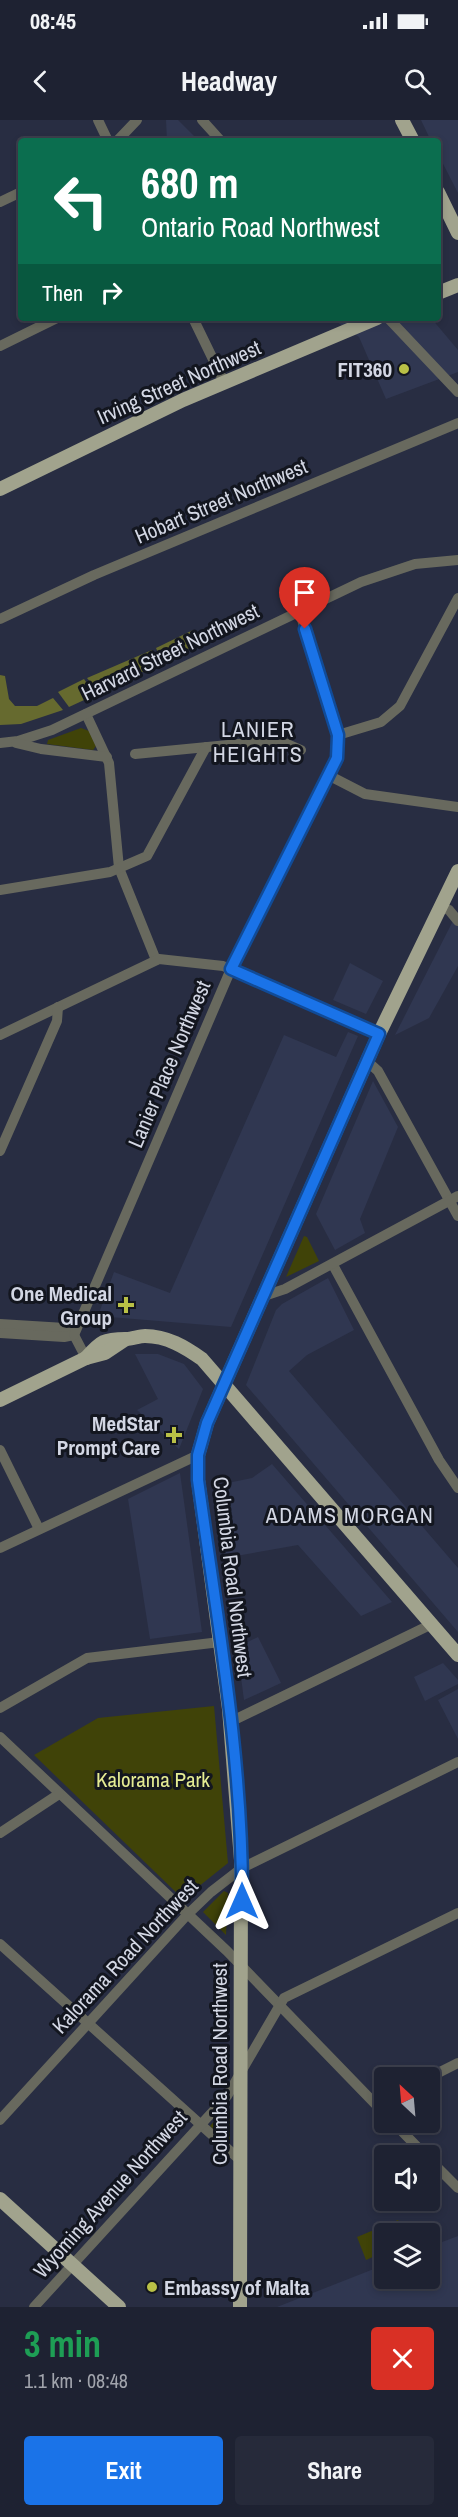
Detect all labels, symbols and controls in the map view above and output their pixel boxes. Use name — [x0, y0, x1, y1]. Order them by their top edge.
text: 08:45 — [30, 6, 76, 36]
text: Headway — [181, 63, 277, 99]
icon: back — [24, 65, 57, 98]
icon: search — [401, 65, 434, 98]
text: 680 m — [141, 155, 239, 211]
icon: left — [42, 162, 120, 240]
text: Ontario Road Northwest — [141, 209, 380, 245]
icon: right — [95, 276, 128, 309]
text: Then — [42, 278, 83, 308]
street label: Irving Street Northwest — [93, 333, 266, 431]
place label: FIT360 — [337, 355, 392, 384]
marker: FIT360 — [397, 362, 411, 376]
street label: Hobart Street Northwest — [130, 451, 312, 550]
pin — [279, 567, 330, 629]
icon: arrive — [288, 576, 321, 609]
street label: Harvard Street Northwest — [76, 596, 264, 708]
district label: LANIER HEIGHTS — [213, 714, 303, 769]
street label: Lanier Place Northwest — [121, 976, 217, 1152]
place label: One Medical Group — [11, 1279, 112, 1332]
marker: One Medical Group — [117, 1296, 135, 1314]
place label: MedStar Prompt Care — [57, 1409, 160, 1462]
marker: MedStar Prompt Care — [165, 1426, 183, 1444]
street label: Columbia Road Northwest — [206, 1475, 260, 1679]
district label: ADAMS MORGAN — [265, 1500, 434, 1530]
park label: Kalorama Park — [96, 1765, 210, 1794]
position arrow — [210, 1869, 274, 1933]
street label: Kalorama Road Northwest — [46, 1872, 205, 2040]
street label: Columbia Road Northwest — [205, 1963, 234, 2165]
north arrow — [374, 2067, 440, 2133]
map controls — [374, 2067, 440, 2289]
street label: Wyoming Avenue Northwest — [27, 2104, 193, 2284]
button: sound — [374, 2145, 440, 2211]
button: layers — [374, 2223, 440, 2289]
place label: Embassy of Malta — [164, 2273, 310, 2302]
marker: Embassy of Malta — [145, 2280, 159, 2294]
text: 3 min — [24, 2320, 101, 2368]
button: close — [371, 2327, 434, 2390]
text: 1.1 km · 08:48 — [24, 2367, 128, 2394]
button: Exit — [24, 2436, 223, 2505]
button: Share — [235, 2436, 434, 2505]

